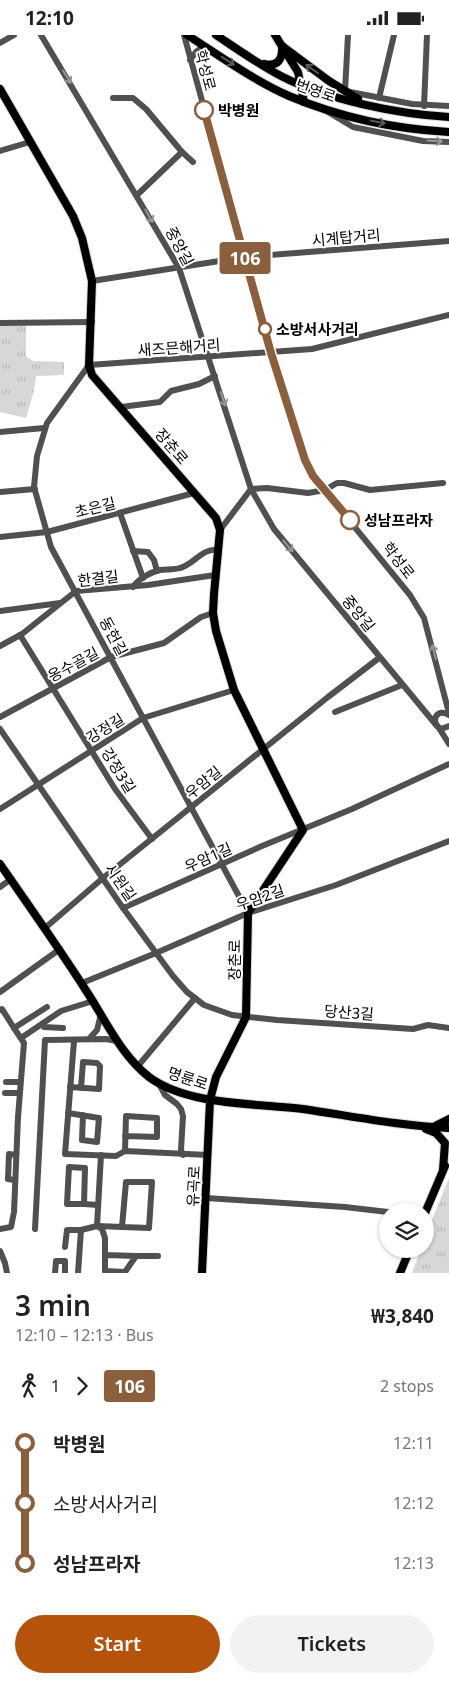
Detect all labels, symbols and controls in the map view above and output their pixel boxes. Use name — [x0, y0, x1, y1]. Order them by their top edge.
text: 12:10 — [25, 5, 74, 31]
street label: 학성로 — [191, 47, 221, 93]
one-way arrow — [221, 57, 235, 67]
one-way arrow — [305, 64, 319, 74]
one-way arrow — [62, 69, 72, 83]
street label: 번영로 — [293, 74, 339, 106]
marker: 박병원 — [194, 100, 214, 120]
place label: 박병원 — [218, 100, 259, 120]
one-way arrow — [369, 118, 385, 127]
one-way arrow — [427, 137, 443, 146]
one-way arrow — [145, 209, 155, 223]
street label: 중앙길 — [161, 223, 199, 269]
street label: 시계탑거리 — [311, 224, 381, 250]
line badge: 106 — [216, 242, 274, 274]
text: 106 — [230, 246, 260, 270]
place label: 소방서사거리 — [276, 319, 359, 339]
marker: 소방서사거리 — [258, 322, 272, 336]
street label: 새즈믄해거리 — [137, 334, 221, 360]
one-way arrow — [219, 391, 228, 406]
street label: 장춘로 — [151, 424, 193, 468]
street label: 초은길 — [72, 492, 118, 522]
marker: 성남프라자 — [340, 510, 360, 530]
place label: 성남프라자 — [364, 510, 433, 530]
street label: 학성로 — [378, 538, 420, 582]
one-way arrow — [282, 539, 293, 552]
street label: 한결길 — [76, 566, 120, 590]
street label: 중앙길 — [338, 591, 380, 635]
street label: 동헌길 — [95, 613, 133, 659]
street label: 옹수골길 — [44, 642, 102, 686]
one-way arrow — [429, 644, 438, 660]
street label: 강정길 — [82, 709, 128, 747]
street label: 강정3길 — [97, 744, 141, 796]
street label: 우암길 — [181, 761, 225, 803]
street label: 우암1길 — [181, 838, 235, 876]
street label: 시원길 — [101, 859, 141, 905]
street label: 우암2길 — [233, 879, 287, 915]
street label: 장춘로 — [224, 939, 244, 981]
street label: 당산3길 — [323, 1000, 375, 1024]
street label: 명륜로 — [165, 1062, 211, 1094]
street label: 유곡로 — [182, 1165, 204, 1207]
map controls — [379, 1203, 434, 1258]
button: layers — [379, 1203, 434, 1258]
text: 3 min — [15, 1286, 91, 1324]
text: ₩3,840 — [371, 1303, 434, 1329]
text: 12:10 – 12:13 · Bus — [15, 1324, 154, 1346]
icon: walk — [15, 1372, 43, 1400]
icon: forward — [68, 1372, 96, 1400]
text: 106 — [114, 1374, 145, 1398]
text: 1 — [51, 1375, 60, 1397]
text: 2 stops — [380, 1375, 434, 1397]
text: 박병원 — [53, 1431, 105, 1457]
text: 12:11 — [393, 1432, 434, 1454]
text: 소방서사거리 — [53, 1491, 158, 1517]
text: 12:12 — [393, 1492, 434, 1514]
text: 성남프라자 — [53, 1551, 140, 1577]
text: 12:13 — [393, 1552, 434, 1574]
button: Start — [15, 1615, 220, 1673]
button: Tickets — [230, 1615, 434, 1673]

